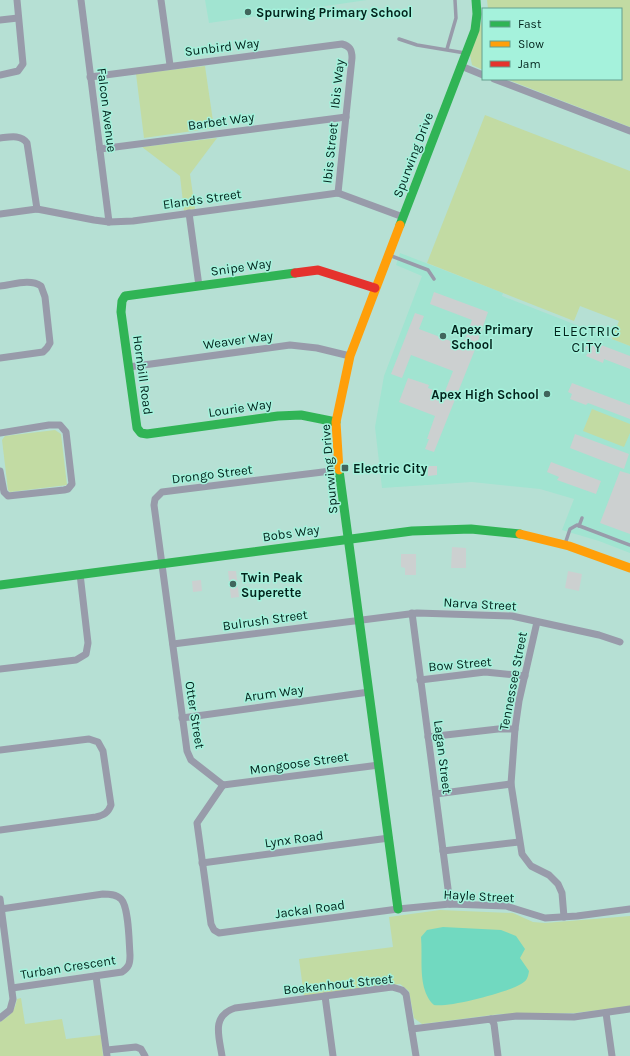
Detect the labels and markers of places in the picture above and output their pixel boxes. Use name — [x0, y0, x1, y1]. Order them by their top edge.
place label: Spurwing Primary School — [256, 5, 412, 20]
marker: Spurwing Primary School — [243, 7, 253, 17]
place label: Apex Primary School — [451, 322, 533, 352]
marker: Apex Primary School — [438, 331, 448, 341]
place label: Apex High School — [431, 387, 539, 402]
marker: Apex High School — [542, 389, 552, 399]
place label: Electric City — [353, 461, 428, 476]
marker: Electric City — [340, 463, 350, 473]
place label: Twin Peak Superette — [241, 570, 303, 600]
marker: Twin Peak Superette — [228, 579, 238, 589]

